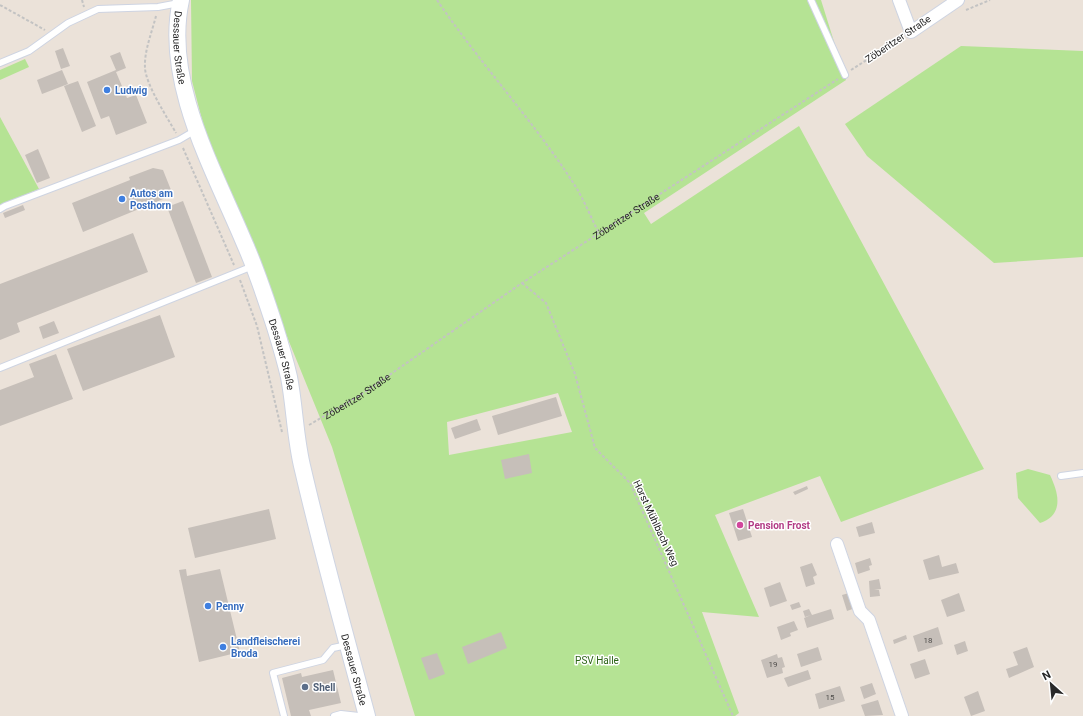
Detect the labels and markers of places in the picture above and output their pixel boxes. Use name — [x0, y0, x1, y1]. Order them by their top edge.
marker: Ludwig — [102, 85, 112, 95]
place label: Ludwig — [115, 85, 148, 96]
place label: Autos am Posthorn — [130, 188, 173, 211]
marker: Autos am Posthorn — [117, 194, 127, 204]
marker: Pension Frost — [735, 520, 745, 530]
place label: Pension Frost — [748, 520, 811, 531]
marker: Penny — [203, 601, 213, 611]
place label: Penny — [216, 601, 245, 612]
place label: Landfleischerei Broda — [231, 636, 300, 659]
marker: Landfleischerei Broda — [218, 642, 228, 652]
marker: Shell — [300, 682, 310, 692]
place label: Shell — [313, 682, 336, 693]

